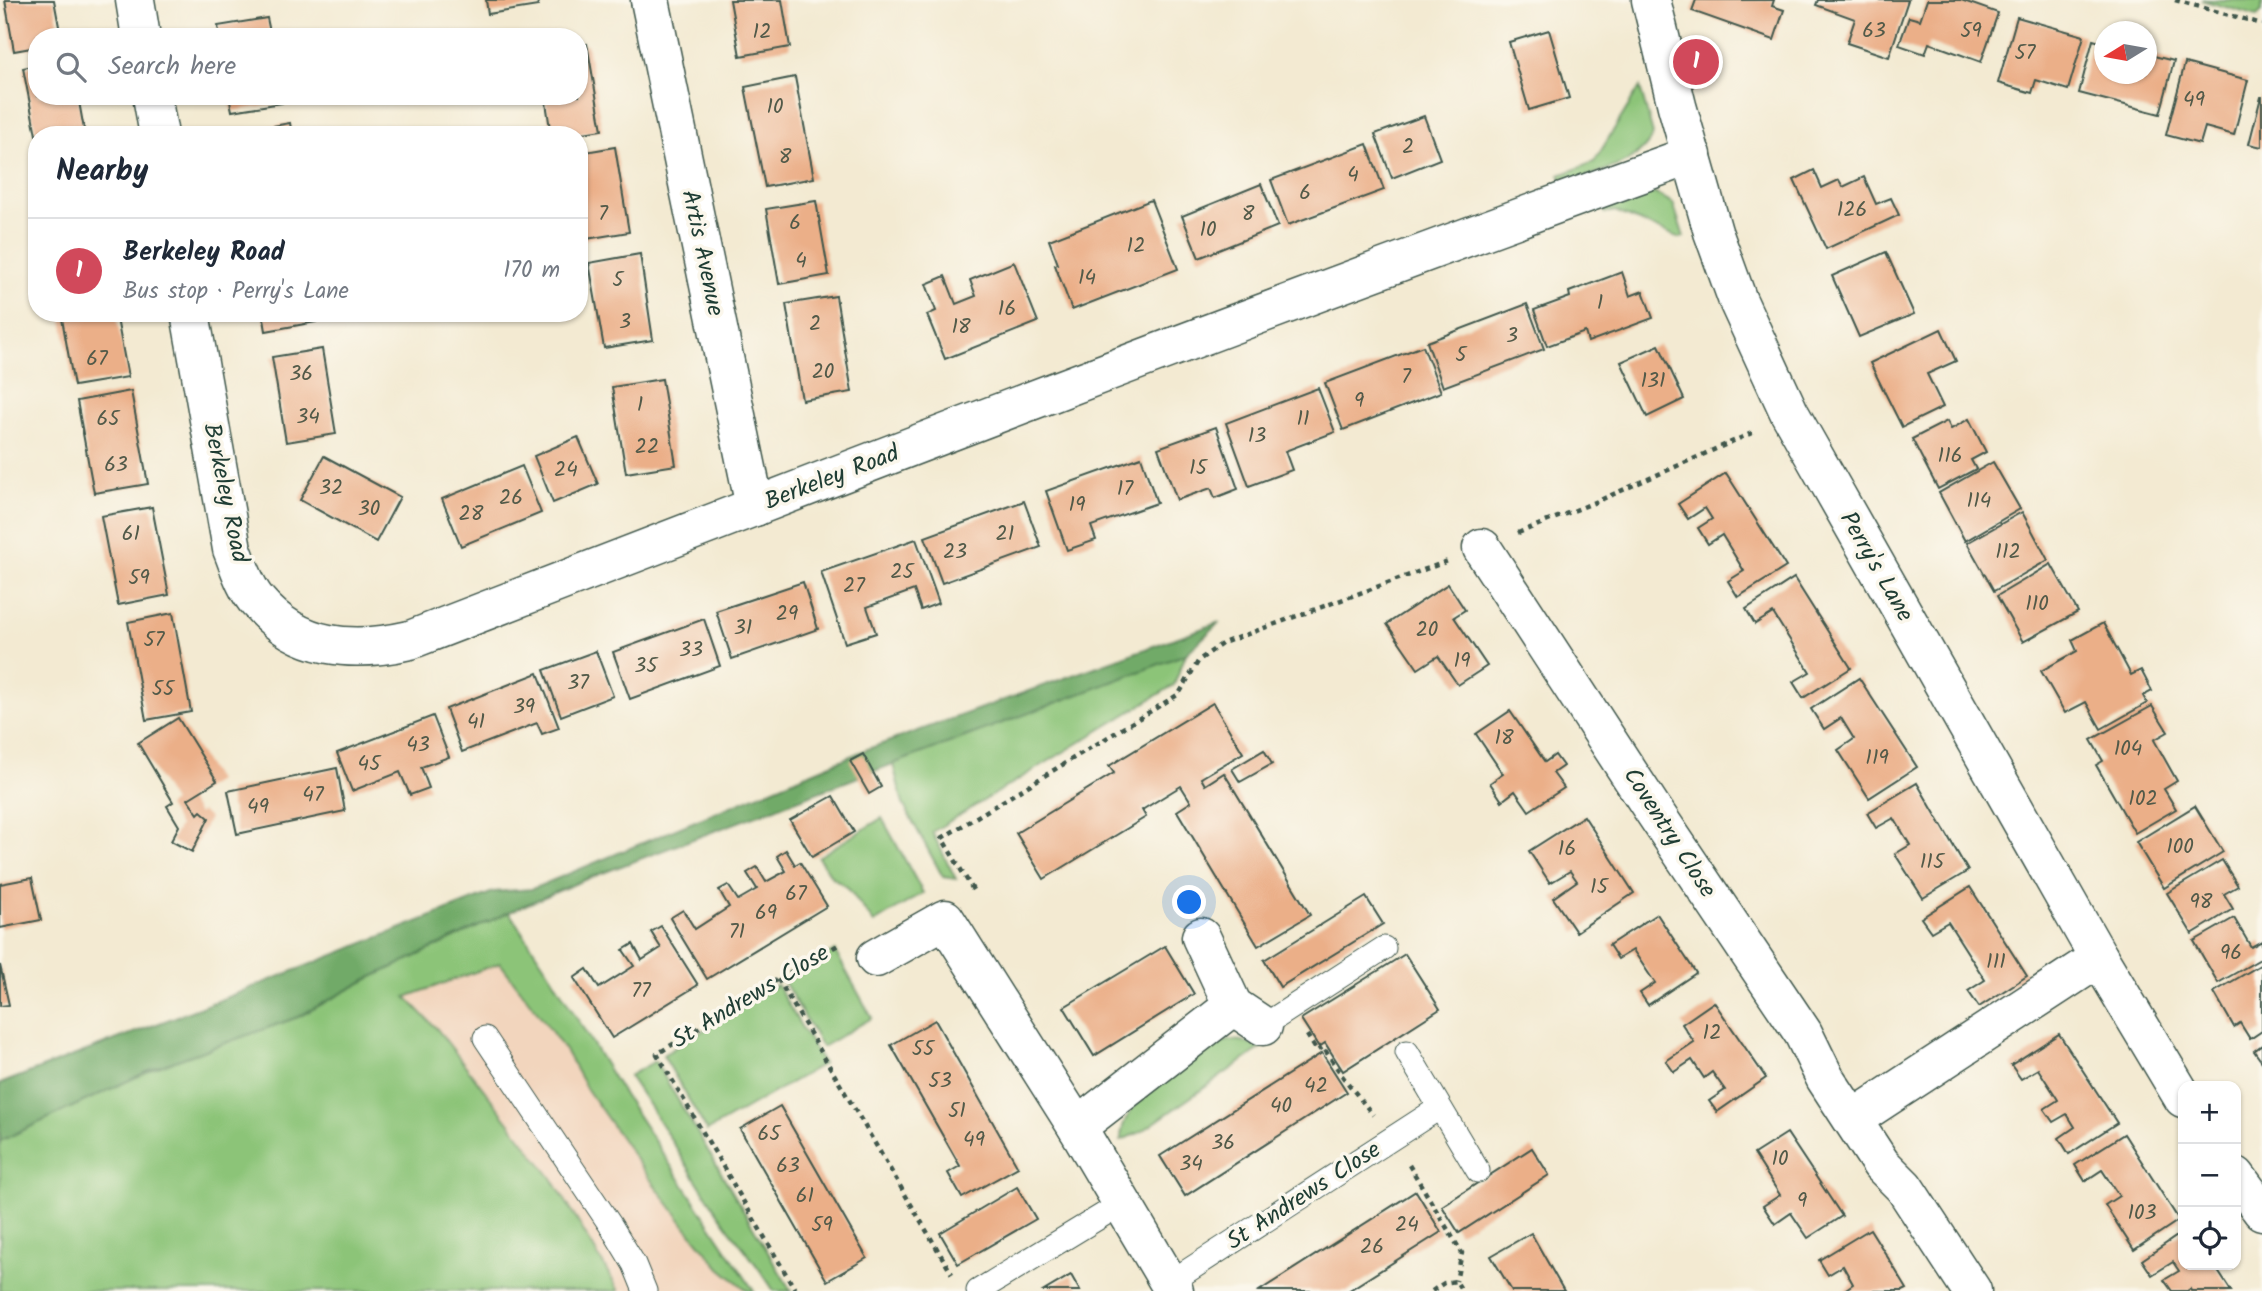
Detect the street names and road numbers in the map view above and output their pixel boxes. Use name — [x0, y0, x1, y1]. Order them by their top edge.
street label: Artis Avenue — [670, 186, 734, 320]
street label: Berkeley Road — [191, 420, 259, 567]
street label: Berkeley Road — [759, 434, 906, 522]
street label: Perry's Lane — [1829, 504, 1924, 630]
street label: Coventry Close — [1612, 760, 1726, 906]
street label: St Andrews Close — [665, 934, 837, 1060]
street label: St Andrews Close — [1219, 1131, 1389, 1261]

